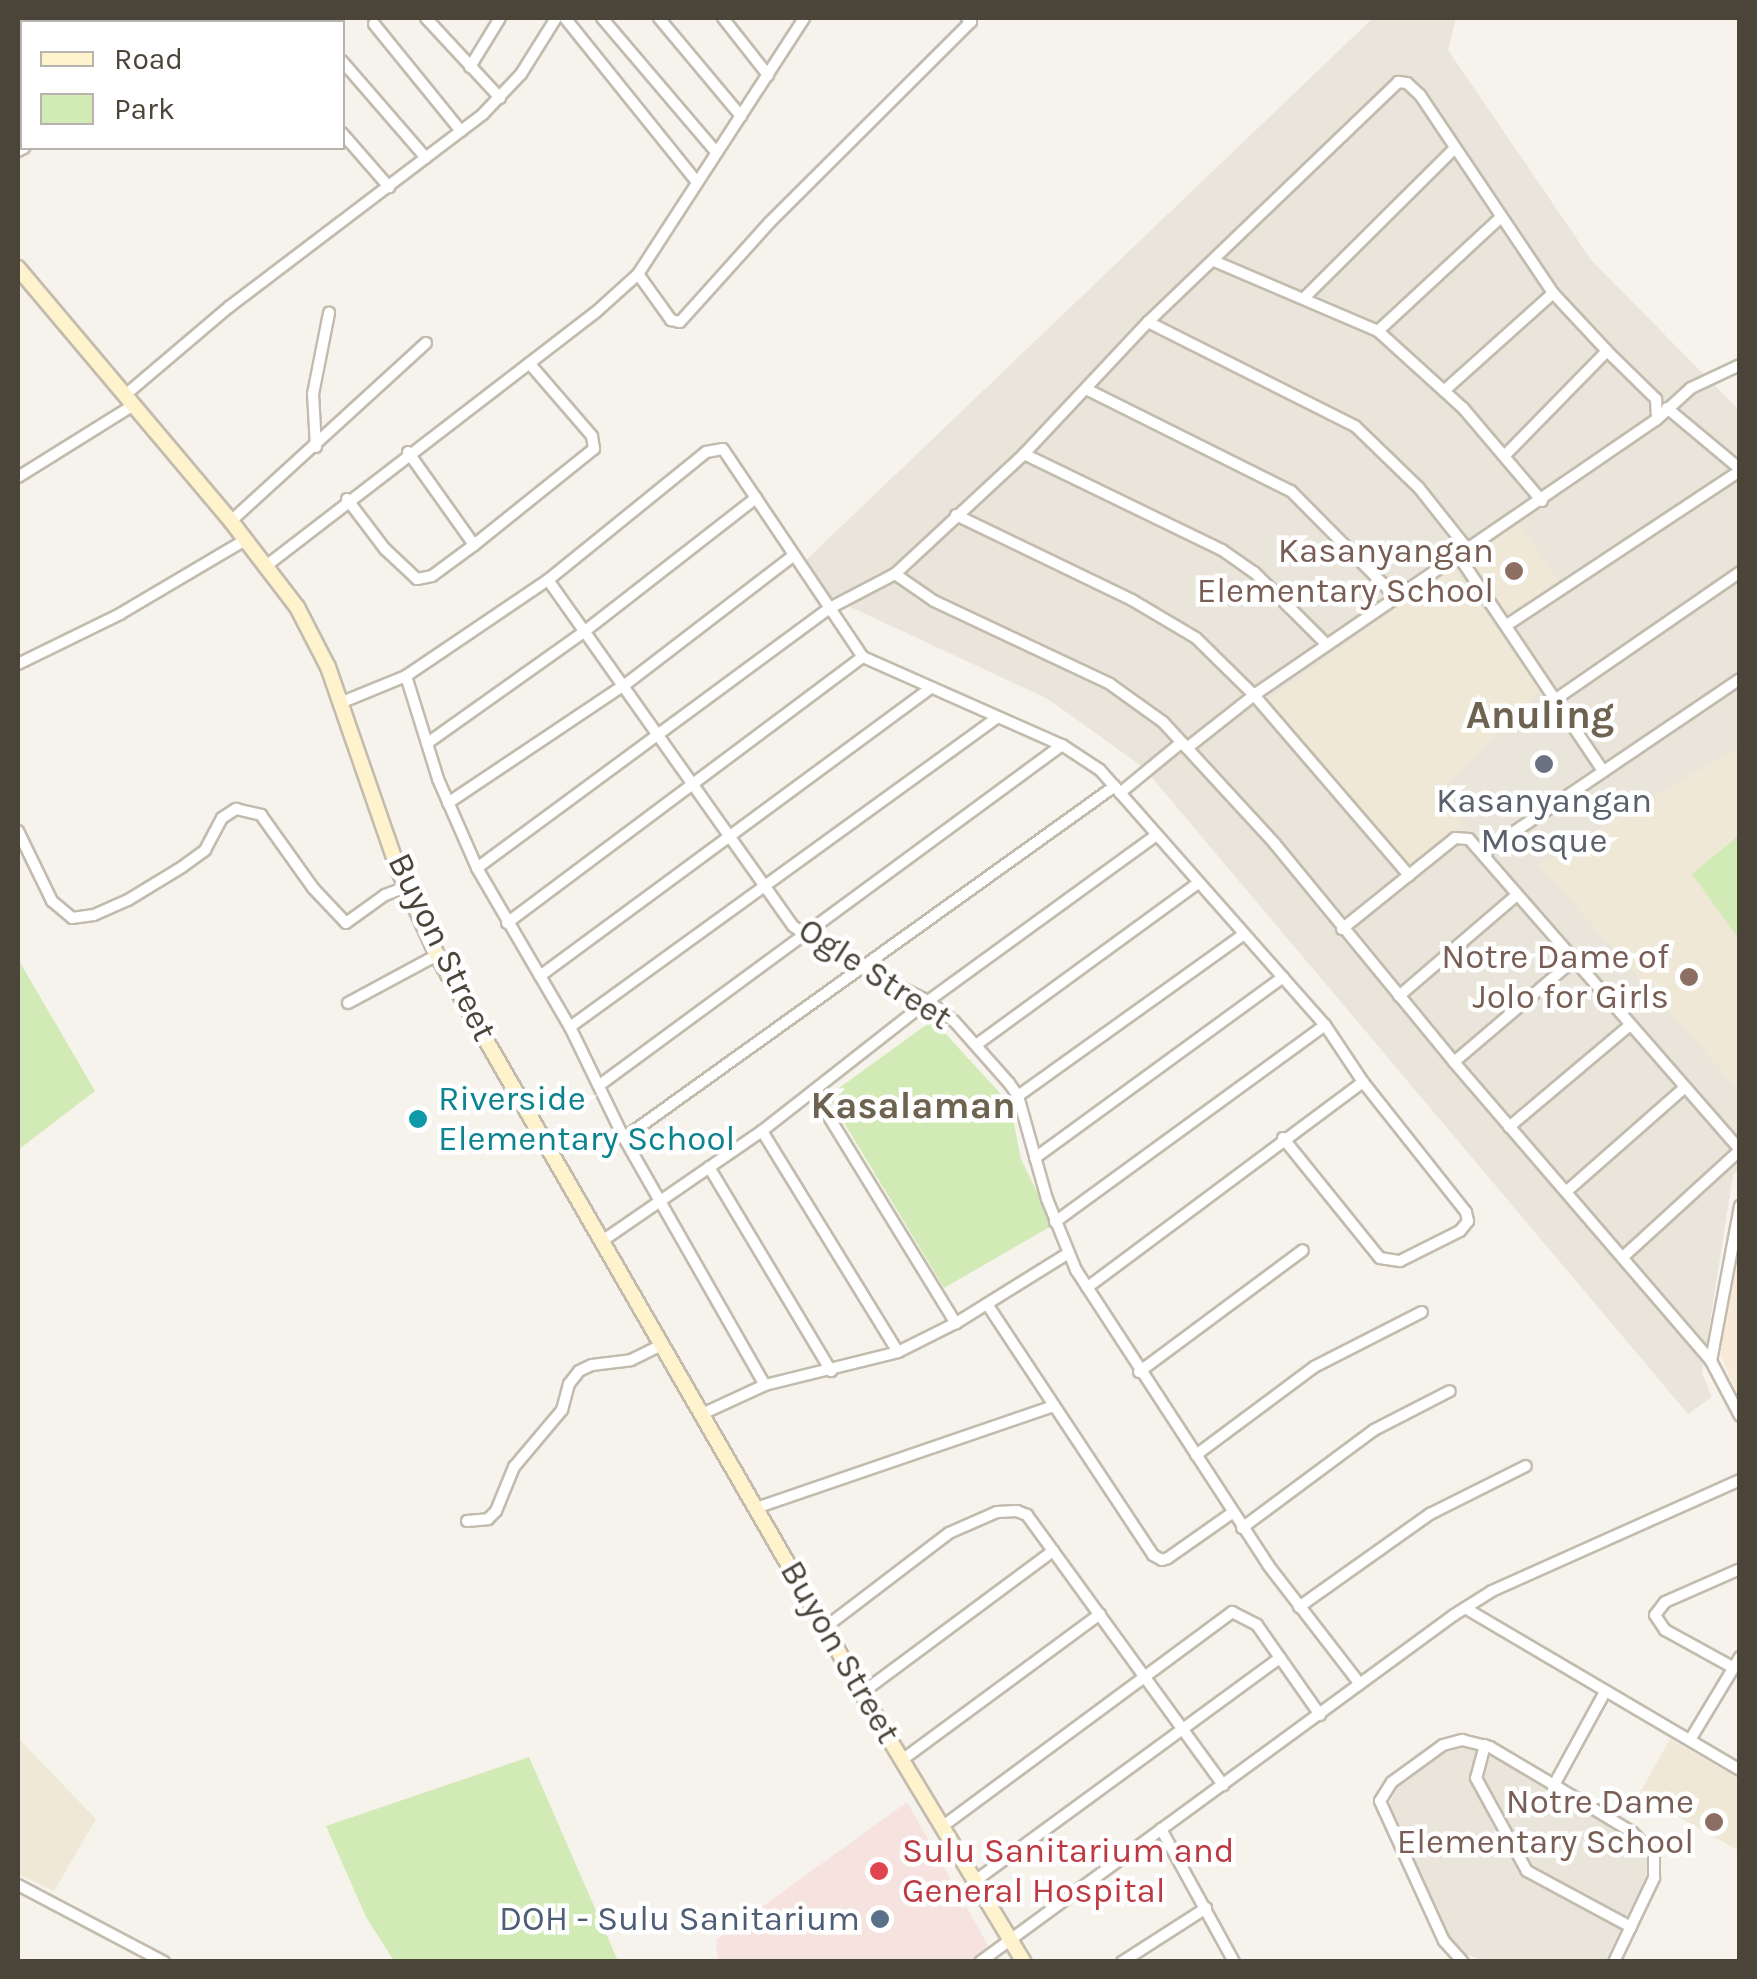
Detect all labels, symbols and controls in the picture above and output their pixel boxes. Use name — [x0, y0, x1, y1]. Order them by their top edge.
legend — [20, 20, 345, 150]
text: Road — [114, 41, 183, 77]
text: Park — [114, 91, 175, 127]
place label: Kasanyangan Elementary School — [1197, 530, 1494, 612]
marker: Kasanyangan Elementary School — [1503, 560, 1525, 582]
district label: Anuling — [1466, 691, 1614, 739]
marker: Kasanyangan Mosque — [1533, 753, 1555, 775]
place label: Kasanyangan Mosque — [1436, 780, 1652, 862]
street label: Buyon Street — [378, 846, 506, 1048]
street label: Ogle Street — [790, 909, 960, 1039]
place label: Notre Dame of Jolo for Girls — [1441, 936, 1669, 1018]
marker: Notre Dame of Jolo for Girls — [1678, 966, 1700, 988]
place label: Riverside Elementary School — [438, 1078, 735, 1160]
district label: Kasalaman — [810, 1083, 1016, 1129]
marker: Riverside Elementary School — [407, 1108, 429, 1130]
street label: Buyon Street — [771, 1553, 909, 1751]
place label: Notre Dame Elementary School — [1397, 1781, 1694, 1863]
marker: Notre Dame Elementary School — [1703, 1811, 1725, 1833]
place label: Sulu Sanitarium and General Hospital — [902, 1830, 1235, 1912]
marker: Sulu Sanitarium and General Hospital — [866, 1858, 892, 1884]
place label: DOH - Sulu Sanitarium — [499, 1898, 860, 1940]
marker: DOH - Sulu Sanitarium — [869, 1908, 891, 1930]

